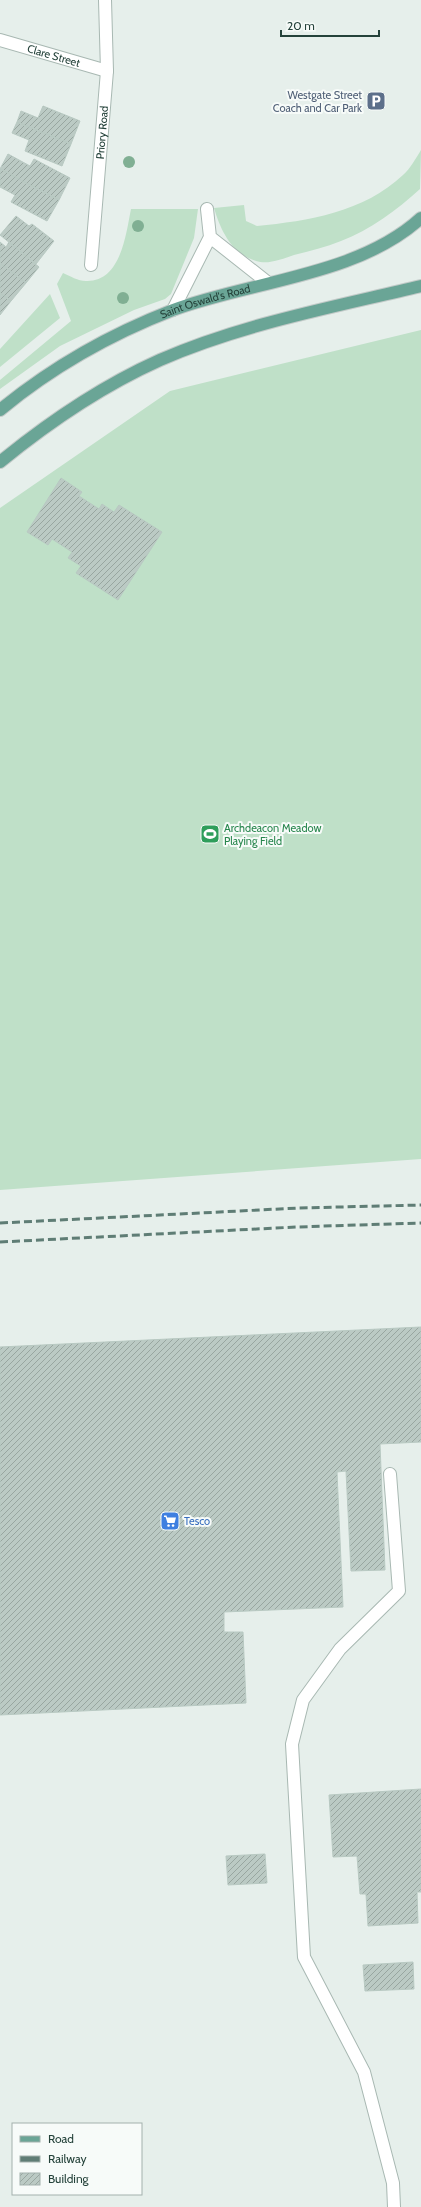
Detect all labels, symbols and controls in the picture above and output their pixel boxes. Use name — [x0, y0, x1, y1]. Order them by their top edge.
scale bar — [281, 12, 379, 38]
text: 20 m — [287, 18, 315, 33]
street label: Clare Street — [26, 41, 82, 70]
place label: Westgate Street Coach and Car Park — [273, 88, 362, 115]
parking icon: Westgate Street Coach and Car Park — [365, 90, 387, 112]
street label: Priory Road — [93, 105, 111, 160]
street label: Saint Oswald's Road — [158, 281, 252, 322]
place label: Archdeacon Meadow Playing Field — [224, 821, 321, 848]
sports icon: Archdeacon Meadow Playing Field — [199, 823, 221, 845]
supermarket icon: Tesco — [159, 1510, 181, 1532]
place label: Tesco — [184, 1514, 210, 1528]
legend — [12, 2123, 142, 2195]
text: Road — [48, 2131, 74, 2146]
text: Railway — [48, 2151, 86, 2166]
text: Building — [48, 2171, 90, 2186]

